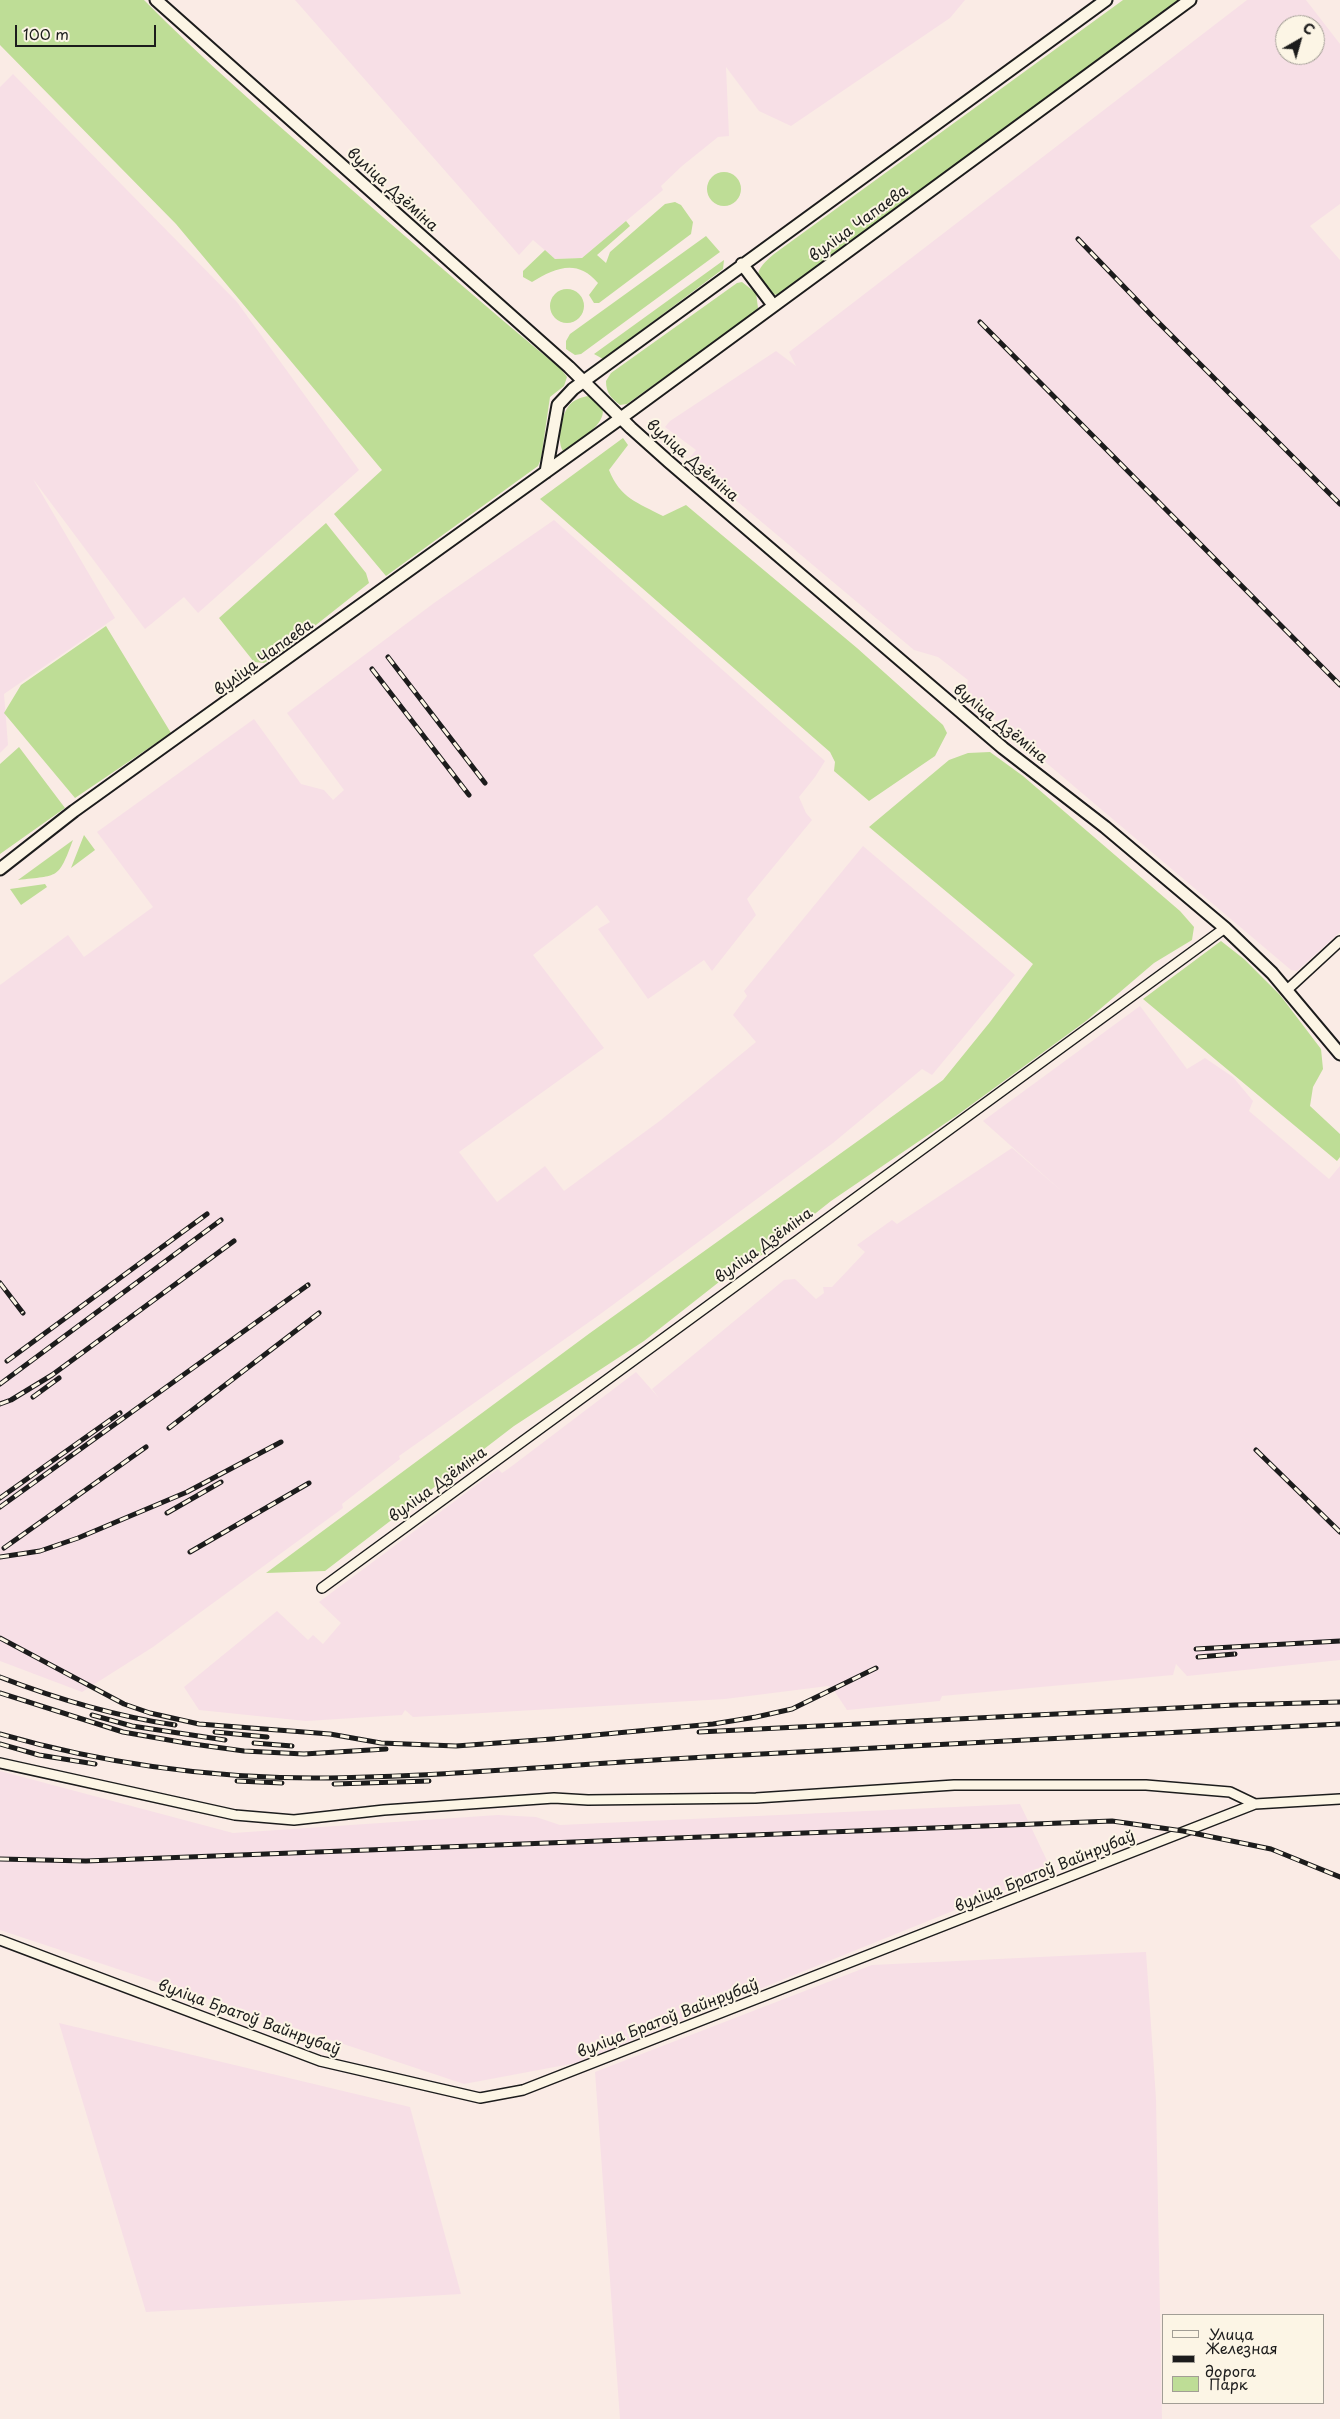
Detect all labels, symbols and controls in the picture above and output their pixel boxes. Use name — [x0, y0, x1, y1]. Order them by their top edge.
scale bar — [18, 15, 159, 47]
north arrow — [1275, 15, 1325, 65]
text: С — [1298, 17, 1320, 40]
text: 100 m — [23, 22, 69, 45]
street label: вуліца Дзёміна — [343, 144, 441, 236]
street label: вуліца Чапаева — [806, 182, 912, 266]
street label: вуліца Дзёміна — [642, 416, 742, 506]
street label: вуліца Чапаева — [211, 616, 317, 700]
street label: вуліца Дзёміна — [949, 680, 1051, 768]
street label: вуліца Дзёміна — [712, 1205, 816, 1287]
street label: вуліца Дзёміна — [386, 1444, 490, 1526]
street label: вуліца Братоў Вайнрубаў — [952, 1828, 1138, 1916]
street label: вуліца Братоў Вайнрубаў — [575, 1976, 761, 2062]
street label: вуліца Братоў Вайнрубаў — [155, 1977, 343, 2059]
legend — [1162, 2314, 1325, 2404]
text: Улица — [1209, 2322, 1254, 2345]
text: Железная дорога — [1205, 2336, 1278, 2382]
text: Парк — [1209, 2372, 1248, 2395]

